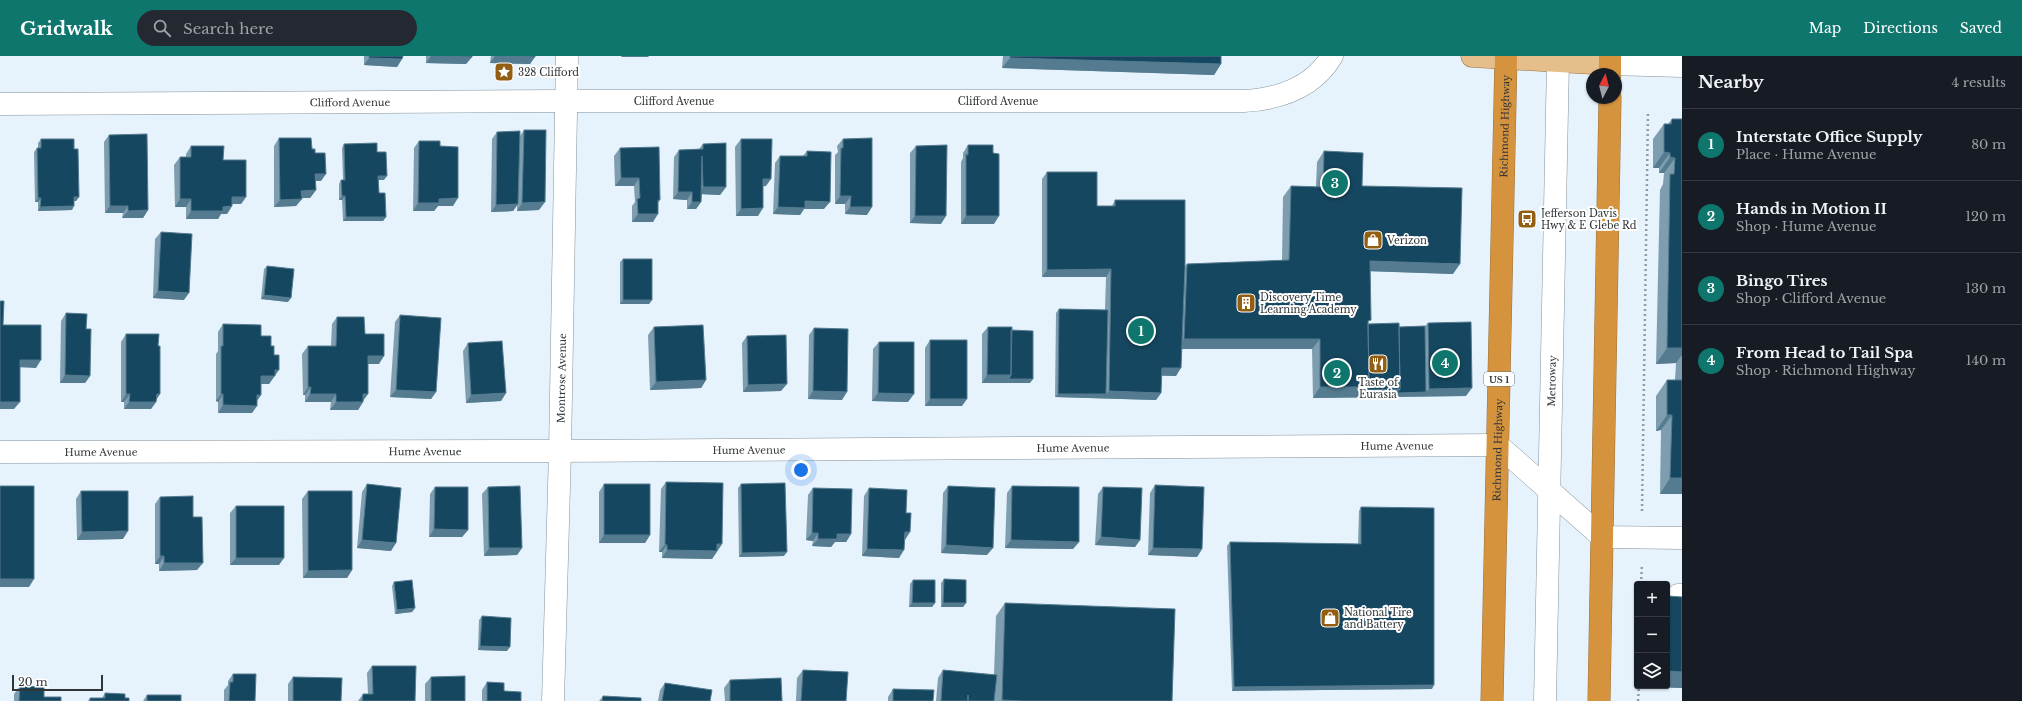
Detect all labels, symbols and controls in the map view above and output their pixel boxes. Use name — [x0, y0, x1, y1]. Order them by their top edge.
search box — [137, 10, 417, 46]
text: Gridwalk — [20, 17, 113, 40]
icon: search — [151, 17, 173, 39]
text: Search here — [183, 19, 274, 38]
text: Map — [1809, 19, 1841, 37]
text: Directions — [1863, 19, 1938, 37]
text: Saved — [1960, 19, 2002, 37]
place icon: 328 Clifford — [493, 61, 515, 83]
place label: 328 Clifford — [518, 66, 579, 79]
north arrow — [1586, 68, 1622, 104]
text: Nearby — [1698, 72, 1764, 93]
street label: Richmond Highway — [1497, 74, 1512, 178]
text: 4 results — [1952, 74, 2006, 91]
street label: Clifford Avenue — [310, 95, 391, 109]
street label: Clifford Avenue — [634, 95, 714, 108]
street label: Clifford Avenue — [958, 95, 1038, 108]
text: Interstate Office Supply — [1736, 127, 1922, 146]
text: 1 — [1708, 136, 1714, 153]
text: 80 m — [1971, 136, 2006, 153]
text: Place · Hume Avenue — [1736, 146, 1877, 163]
pin: 3 — [1322, 168, 1348, 198]
text: Hands in Motion II — [1736, 199, 1887, 218]
place label: Jefferson Davis Hwy & E Glebe Rd — [1539, 207, 1637, 232]
bus stop icon: Jefferson Davis Hwy & E Glebe Rd — [1516, 208, 1538, 230]
text: 2 — [1707, 208, 1715, 225]
text: 120 m — [1965, 208, 2006, 225]
text: Shop · Hume Avenue — [1736, 218, 1876, 235]
shop icon: Verizon — [1362, 229, 1384, 251]
place label: Verizon — [1386, 234, 1427, 247]
text: Bingo Tires — [1736, 271, 1828, 290]
text: 3 — [1707, 280, 1715, 297]
text: 130 m — [1965, 280, 2006, 297]
text: Shop · Clifford Avenue — [1736, 290, 1886, 307]
place label: Discovery Time Learning Academy — [1260, 291, 1357, 316]
building icon: Discovery Time Learning Academy — [1235, 292, 1257, 314]
pin: 1 — [1128, 316, 1154, 346]
street label: Montrose Avenue — [554, 333, 569, 423]
text: From Head to Tail Spa — [1736, 343, 1913, 362]
pin: 4 — [1432, 348, 1458, 378]
text: 4 — [1707, 352, 1715, 369]
text: 140 m — [1966, 352, 2006, 369]
restaurant icon: Taste of Eurasia — [1367, 353, 1389, 375]
street label: Metroway — [1544, 355, 1559, 407]
pin: 2 — [1324, 358, 1350, 388]
text: Shop · Richmond Highway — [1736, 362, 1915, 379]
road number: US 1 — [1484, 372, 1514, 386]
place label: Taste of Eurasia — [1358, 376, 1400, 401]
street label: Richmond Highway — [1490, 398, 1505, 502]
street label: Hume Avenue — [1361, 439, 1434, 452]
street label: Hume Avenue — [1037, 441, 1110, 454]
street label: Hume Avenue — [713, 443, 786, 457]
street label: Hume Avenue — [65, 445, 138, 458]
street label: Hume Avenue — [389, 445, 462, 458]
your location — [791, 460, 811, 480]
map controls — [1634, 581, 1670, 689]
button: + — [1634, 581, 1670, 617]
place label: National Tire and Battery — [1344, 606, 1412, 631]
shop icon: National Tire and Battery — [1319, 607, 1341, 629]
button: − — [1634, 617, 1670, 653]
button: layers — [1634, 653, 1670, 689]
scale bar — [12, 673, 103, 692]
text: 20 m — [18, 675, 48, 689]

